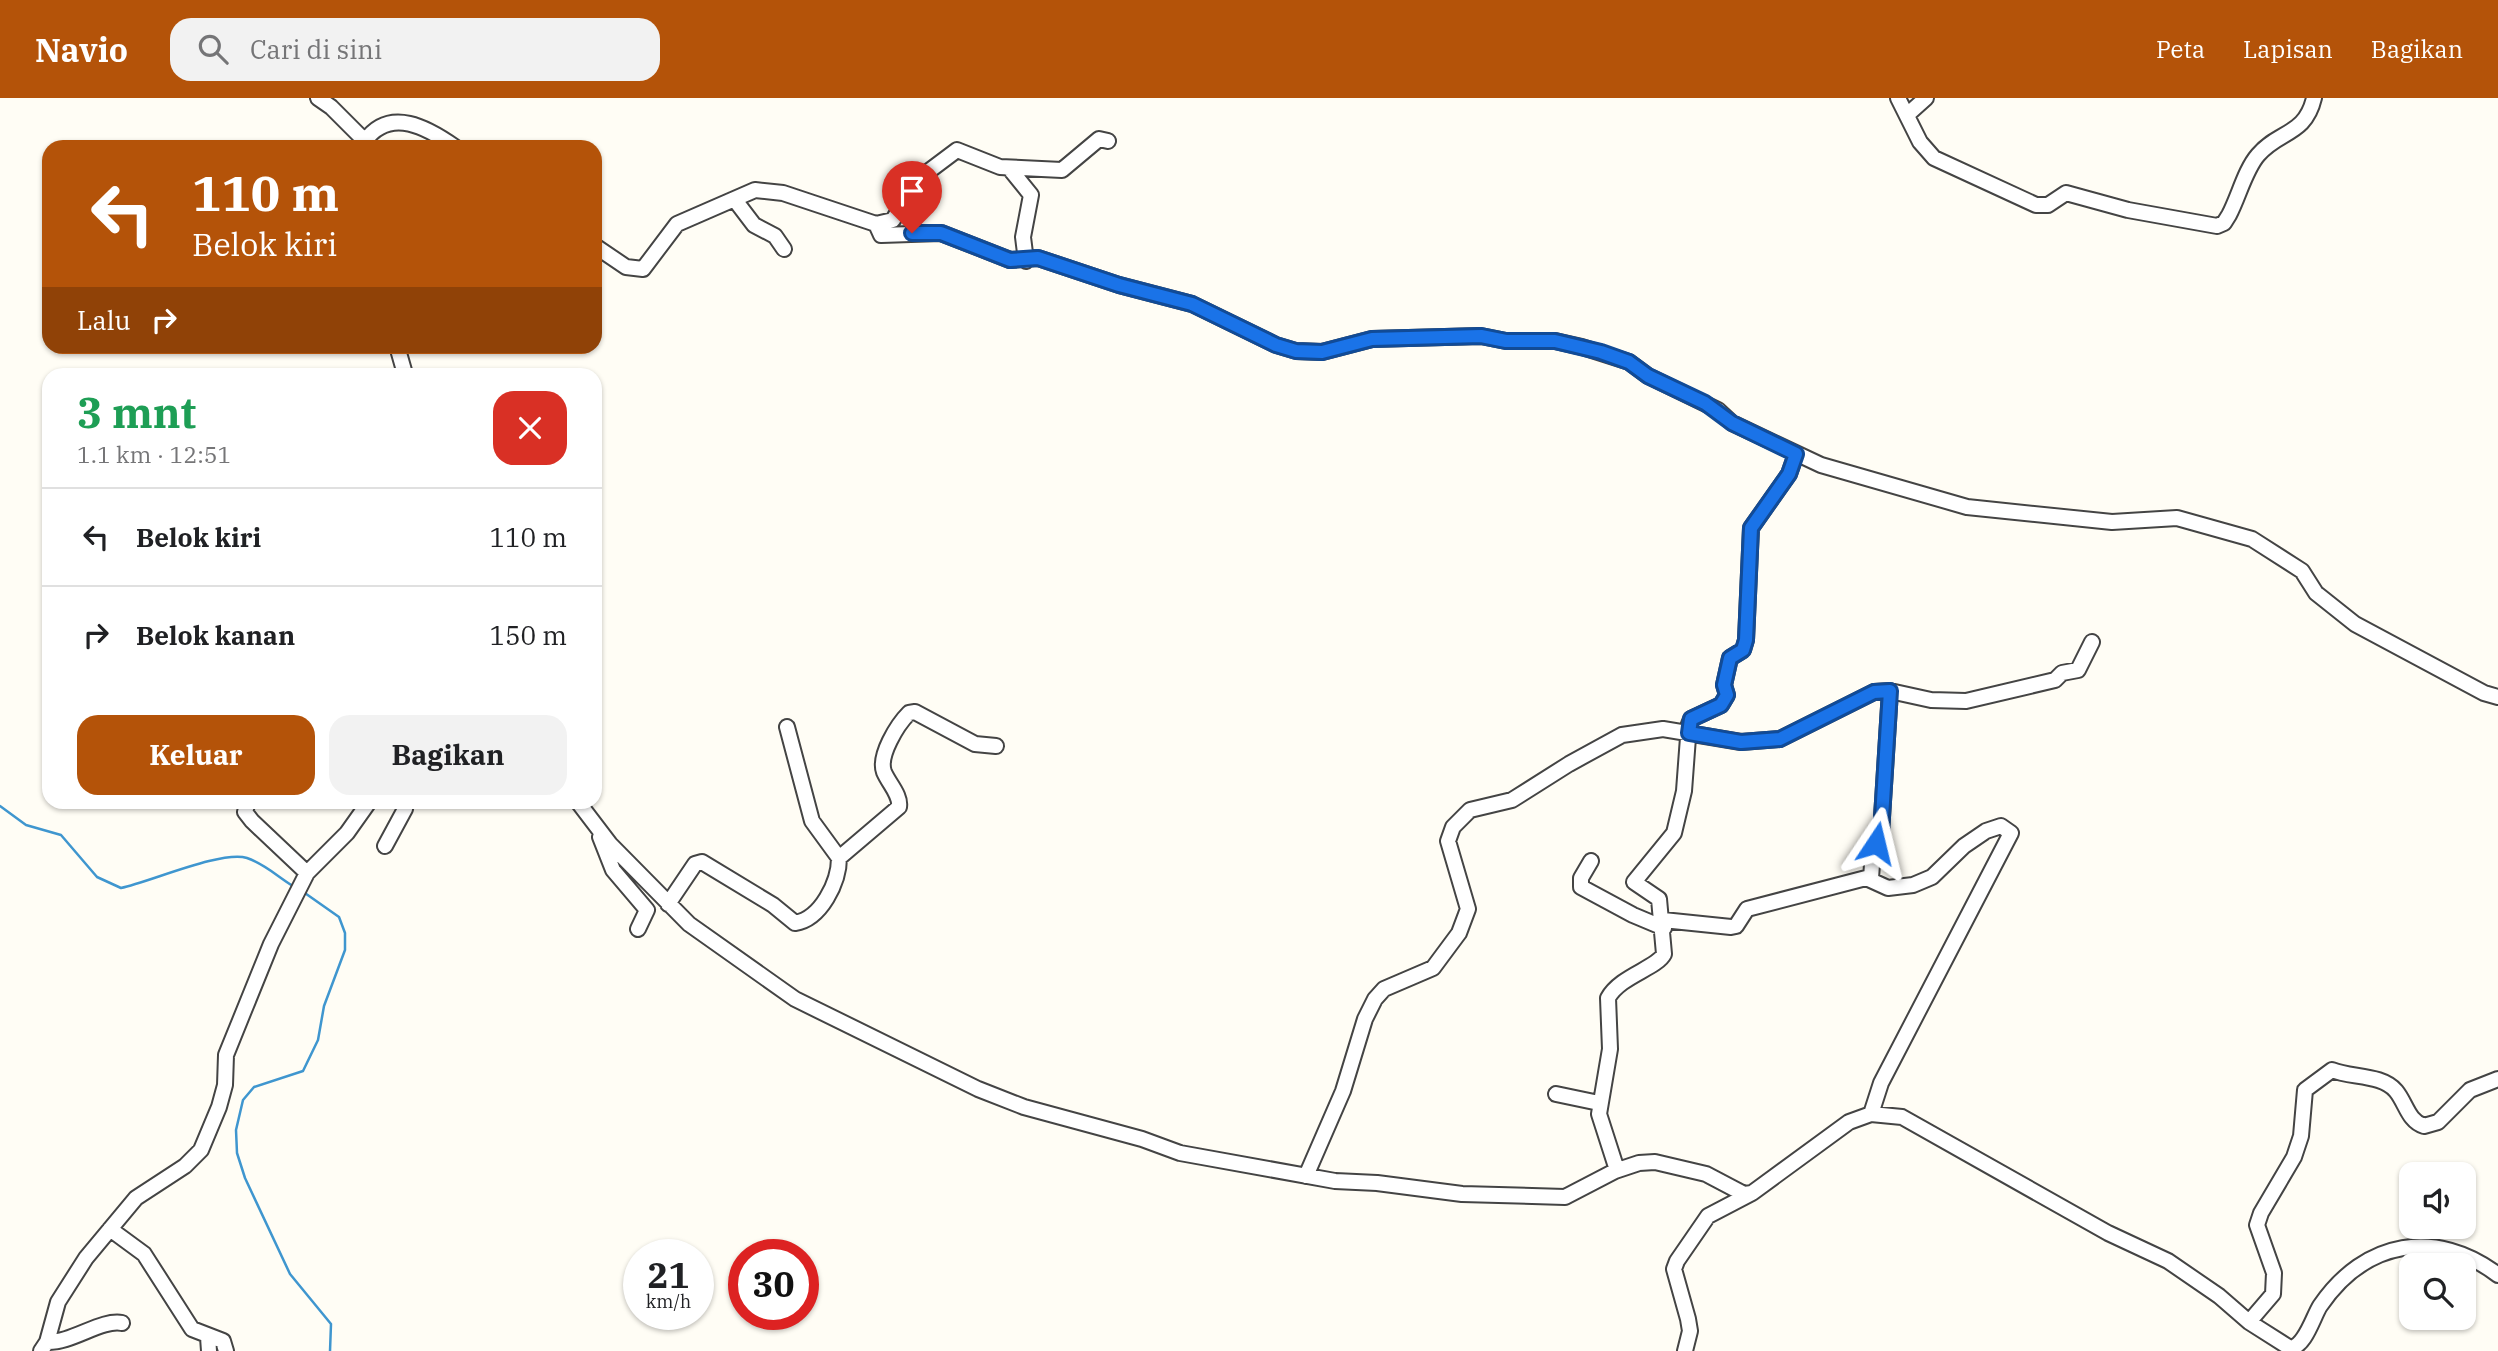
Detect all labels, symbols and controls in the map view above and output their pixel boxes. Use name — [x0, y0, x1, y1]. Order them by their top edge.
search box — [170, 18, 660, 81]
text: Navio — [35, 28, 128, 71]
icon: search — [194, 30, 232, 68]
text: Cari di sini — [250, 32, 382, 66]
text: Peta — [2156, 33, 2205, 65]
text: Lapisan — [2243, 33, 2333, 65]
text: Bagikan — [2371, 33, 2463, 65]
text: 110 m — [192, 161, 339, 224]
pin — [882, 161, 942, 233]
icon: left — [77, 168, 168, 259]
icon: arrive — [893, 172, 931, 210]
text: Belok kiri — [192, 223, 337, 265]
icon: right — [145, 301, 183, 339]
text: Lalu — [77, 303, 131, 337]
text: 3 mnt — [77, 385, 196, 440]
button: close — [493, 391, 567, 465]
text: 1.1 km · 12:51 — [77, 439, 231, 469]
icon: left — [77, 518, 115, 556]
text: Belok kiri — [136, 520, 261, 554]
text: 110 m — [489, 520, 567, 554]
icon: right — [77, 616, 115, 654]
text: Belok kanan — [136, 618, 295, 652]
text: 150 m — [489, 618, 567, 652]
button: Keluar — [77, 715, 315, 795]
button: Bagikan — [329, 715, 567, 795]
position arrow — [1839, 806, 1913, 880]
map controls — [2399, 1162, 2476, 1330]
button: sound — [2399, 1162, 2476, 1239]
speed limit sign: 30 — [728, 1239, 819, 1330]
text: 21 — [647, 1252, 690, 1298]
button: search — [2399, 1253, 2476, 1330]
text: km/h — [646, 1290, 691, 1313]

